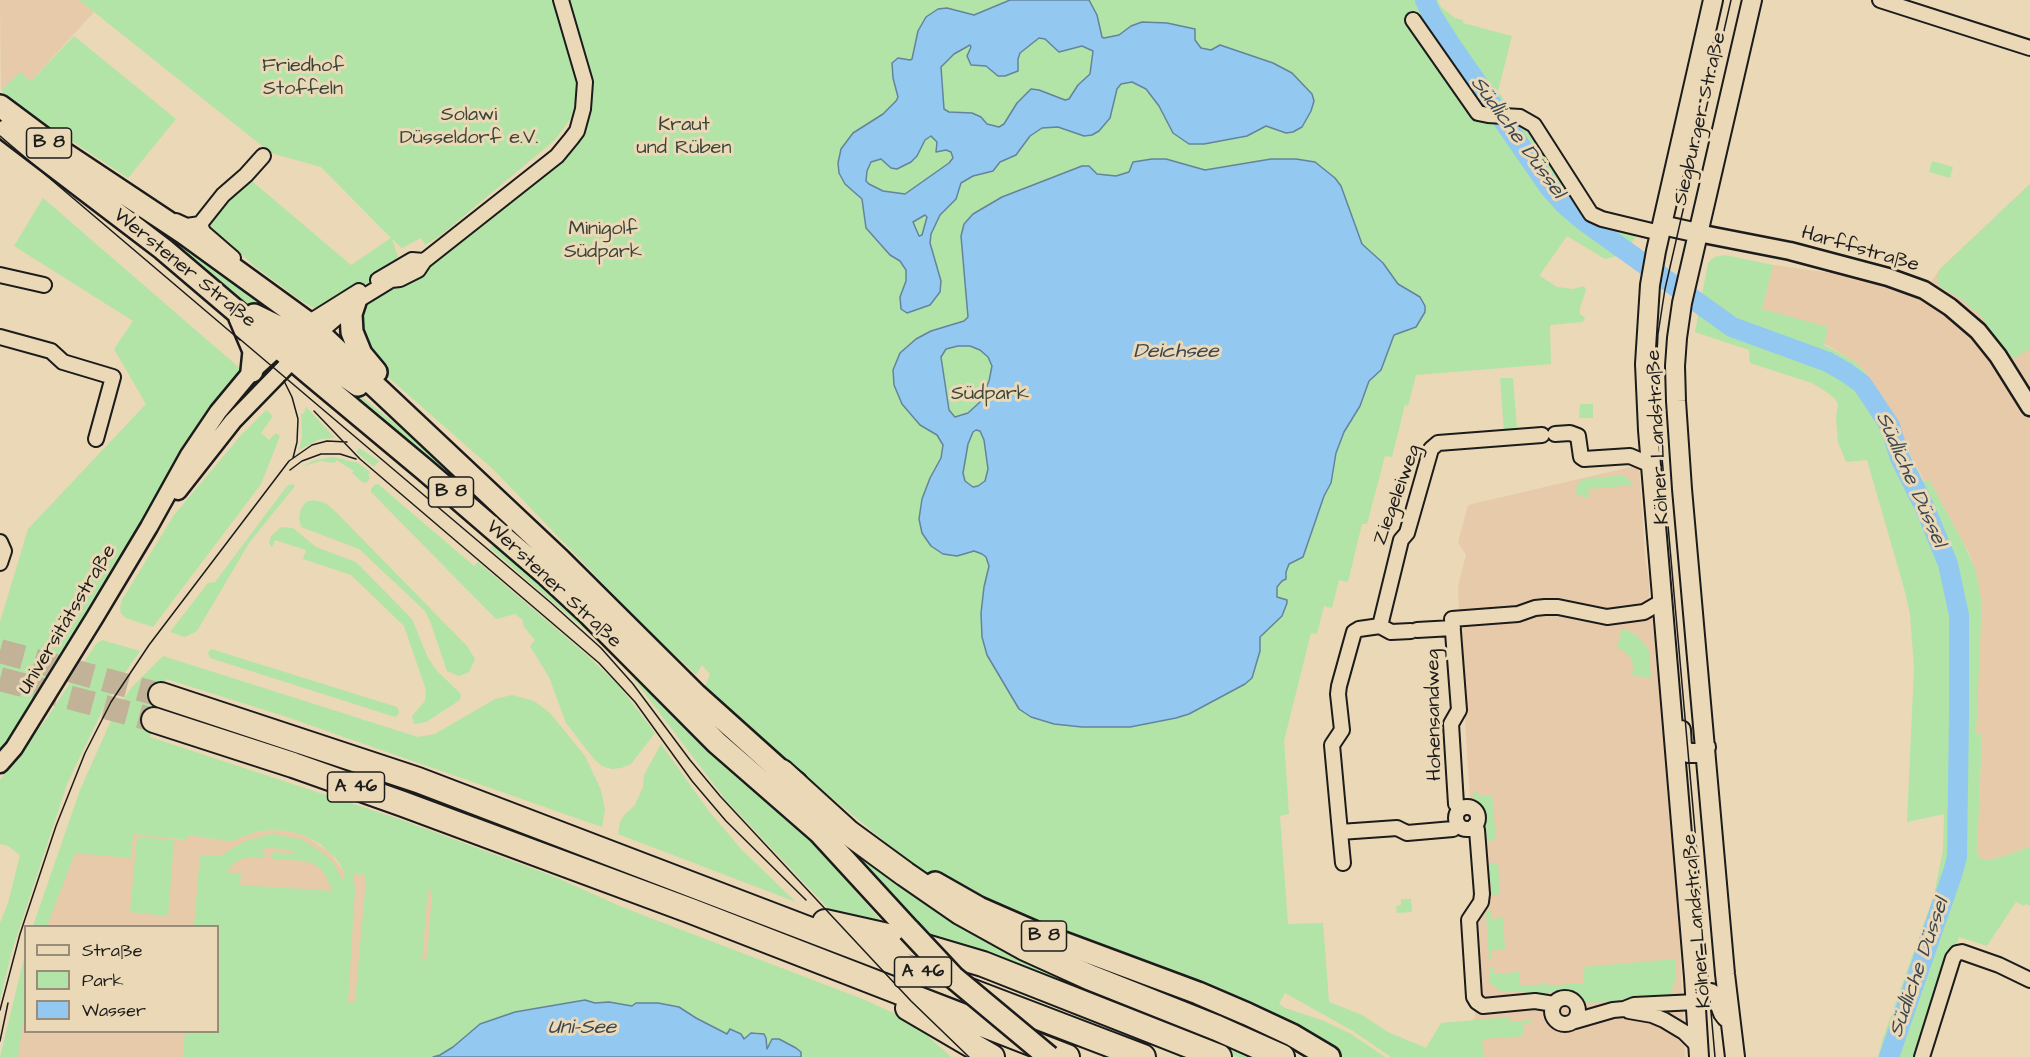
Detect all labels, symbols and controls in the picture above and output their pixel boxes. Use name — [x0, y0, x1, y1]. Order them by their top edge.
street label: Siegburger Straße — [1669, 30, 1733, 208]
park label: Friedhof Stoffeln — [262, 55, 344, 102]
water label: Südliche Düssel — [1464, 72, 1570, 204]
park label: Solawi Düsseldorf e.V. — [400, 104, 538, 151]
park label: Kraut und Rüben — [637, 114, 731, 161]
road number: B 8 — [26, 128, 72, 158]
street label: Werstener Straße — [108, 204, 260, 334]
park label: Minigolf Südpark — [564, 218, 642, 265]
street label: Harffstraße — [1798, 222, 1922, 278]
water label: Deichsee — [1133, 340, 1219, 366]
street label: Kölner Landstraße — [1642, 349, 1676, 525]
park label: Südpark — [951, 383, 1029, 407]
water label: Südliche Düssel — [1869, 409, 1951, 551]
street label: Ziegeleiweg — [1369, 442, 1427, 548]
road number: B 8 — [428, 477, 474, 507]
street label: Werstener Straße — [480, 516, 626, 654]
street label: Universitätsstraße — [14, 541, 122, 699]
street label: Hohensandweg — [1422, 649, 1448, 781]
road number: A 46 — [328, 772, 385, 802]
street label: Kölner Landstraße — [1678, 833, 1718, 1009]
water label: Südliche Düssel — [1885, 895, 1955, 1041]
road number: B 8 — [1022, 921, 1066, 951]
legend — [24, 925, 219, 1033]
text: Straße — [82, 938, 142, 963]
road number: A 46 — [894, 957, 952, 987]
text: Park — [82, 968, 124, 993]
text: Wasser — [82, 998, 146, 1023]
water label: Uni-See — [548, 1016, 616, 1042]

